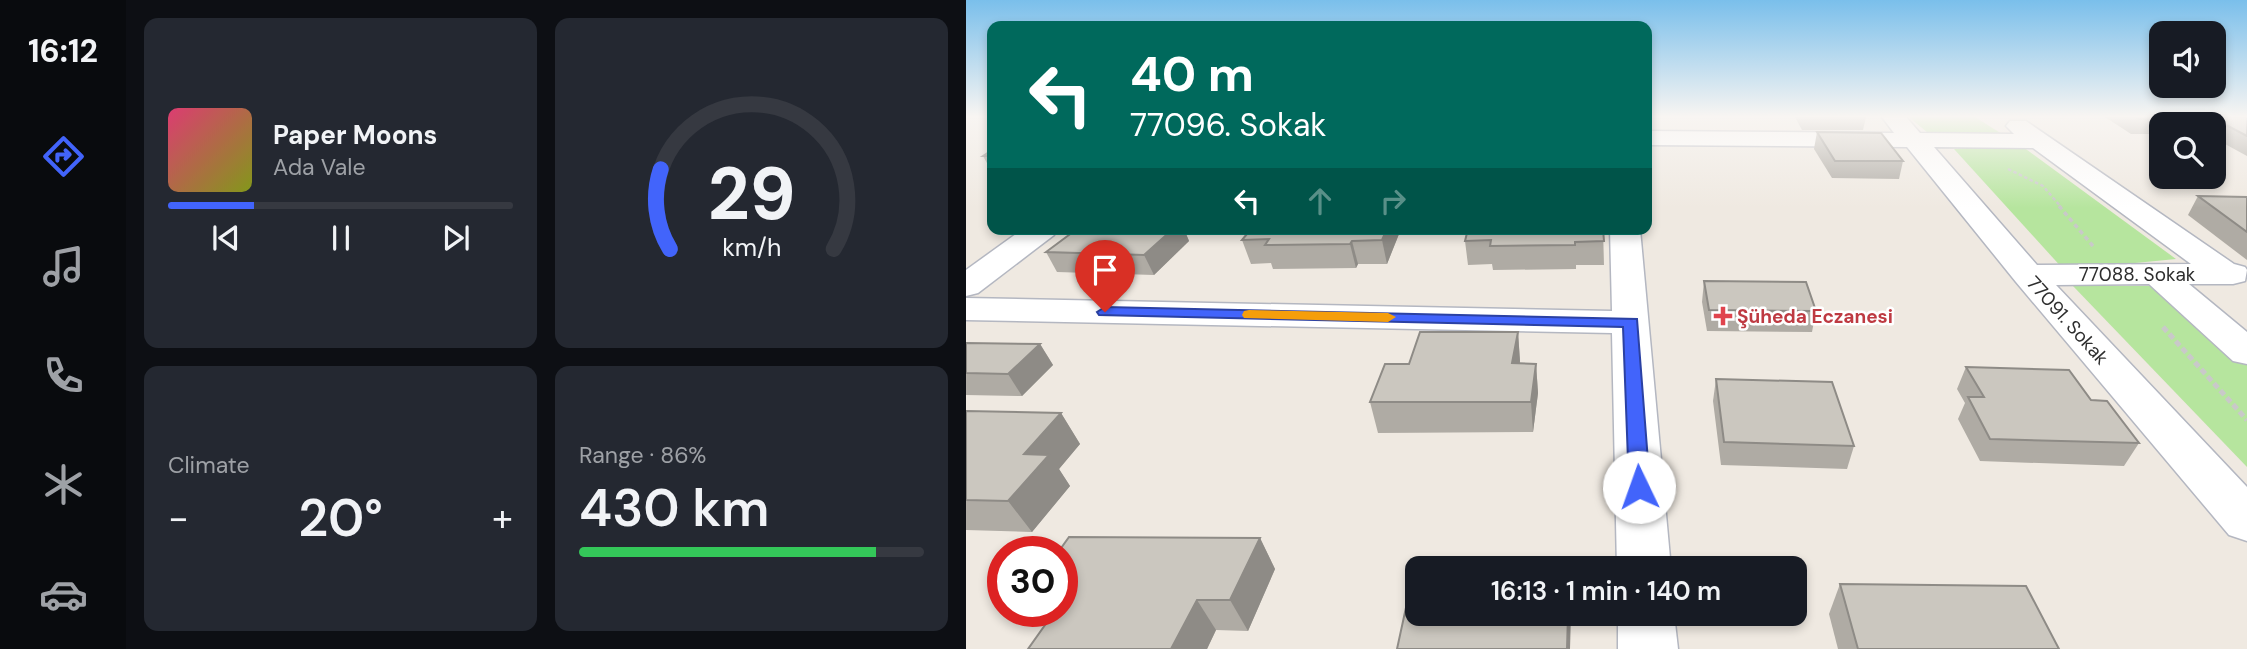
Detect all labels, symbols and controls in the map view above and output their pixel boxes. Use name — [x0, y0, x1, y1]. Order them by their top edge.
map controls — [2149, 21, 2226, 189]
button: sound — [2149, 21, 2226, 98]
text: 16:12 — [28, 30, 98, 72]
text: 40 m — [1130, 42, 1254, 106]
icon: left — [1015, 49, 1106, 140]
text: 77096. Sokak — [1130, 104, 1326, 146]
button: search — [2149, 112, 2226, 189]
text: Paper Moons — [273, 118, 437, 152]
icon: directions — [39, 132, 88, 181]
text: 29 — [708, 147, 795, 242]
text: Ada Vale — [273, 152, 366, 182]
icon: left — [1228, 182, 1266, 220]
icon: ahead — [1301, 182, 1339, 220]
icon: right — [1374, 182, 1412, 220]
icon: previous — [207, 219, 245, 257]
icon: pause — [322, 219, 360, 257]
icon: next — [437, 219, 475, 257]
text: km/h — [722, 231, 781, 264]
pin — [1075, 240, 1135, 312]
icon: music — [39, 242, 88, 291]
icon: arrive — [1086, 251, 1124, 289]
street label: 77088. Sokak — [2079, 262, 2196, 287]
street label: 77091. Sokak — [2021, 271, 2114, 370]
place label: Şüheda Eczanesi — [1737, 304, 1893, 329]
marker: Şüheda Eczanesi — [1715, 308, 1731, 324]
icon: phone — [39, 351, 88, 400]
text: Range · 86% — [579, 440, 706, 470]
text: Climate — [168, 450, 250, 480]
position arrow — [1602, 450, 1676, 524]
icon: climate — [39, 460, 88, 509]
text: 430 km — [579, 474, 769, 542]
text: 20° — [298, 484, 383, 552]
text: − — [168, 493, 189, 543]
text: + — [492, 493, 513, 543]
speed limit sign: 30 — [987, 536, 1078, 627]
icon: car — [39, 570, 88, 619]
text: 16:13 · 1 min · 140 m — [1491, 574, 1721, 608]

